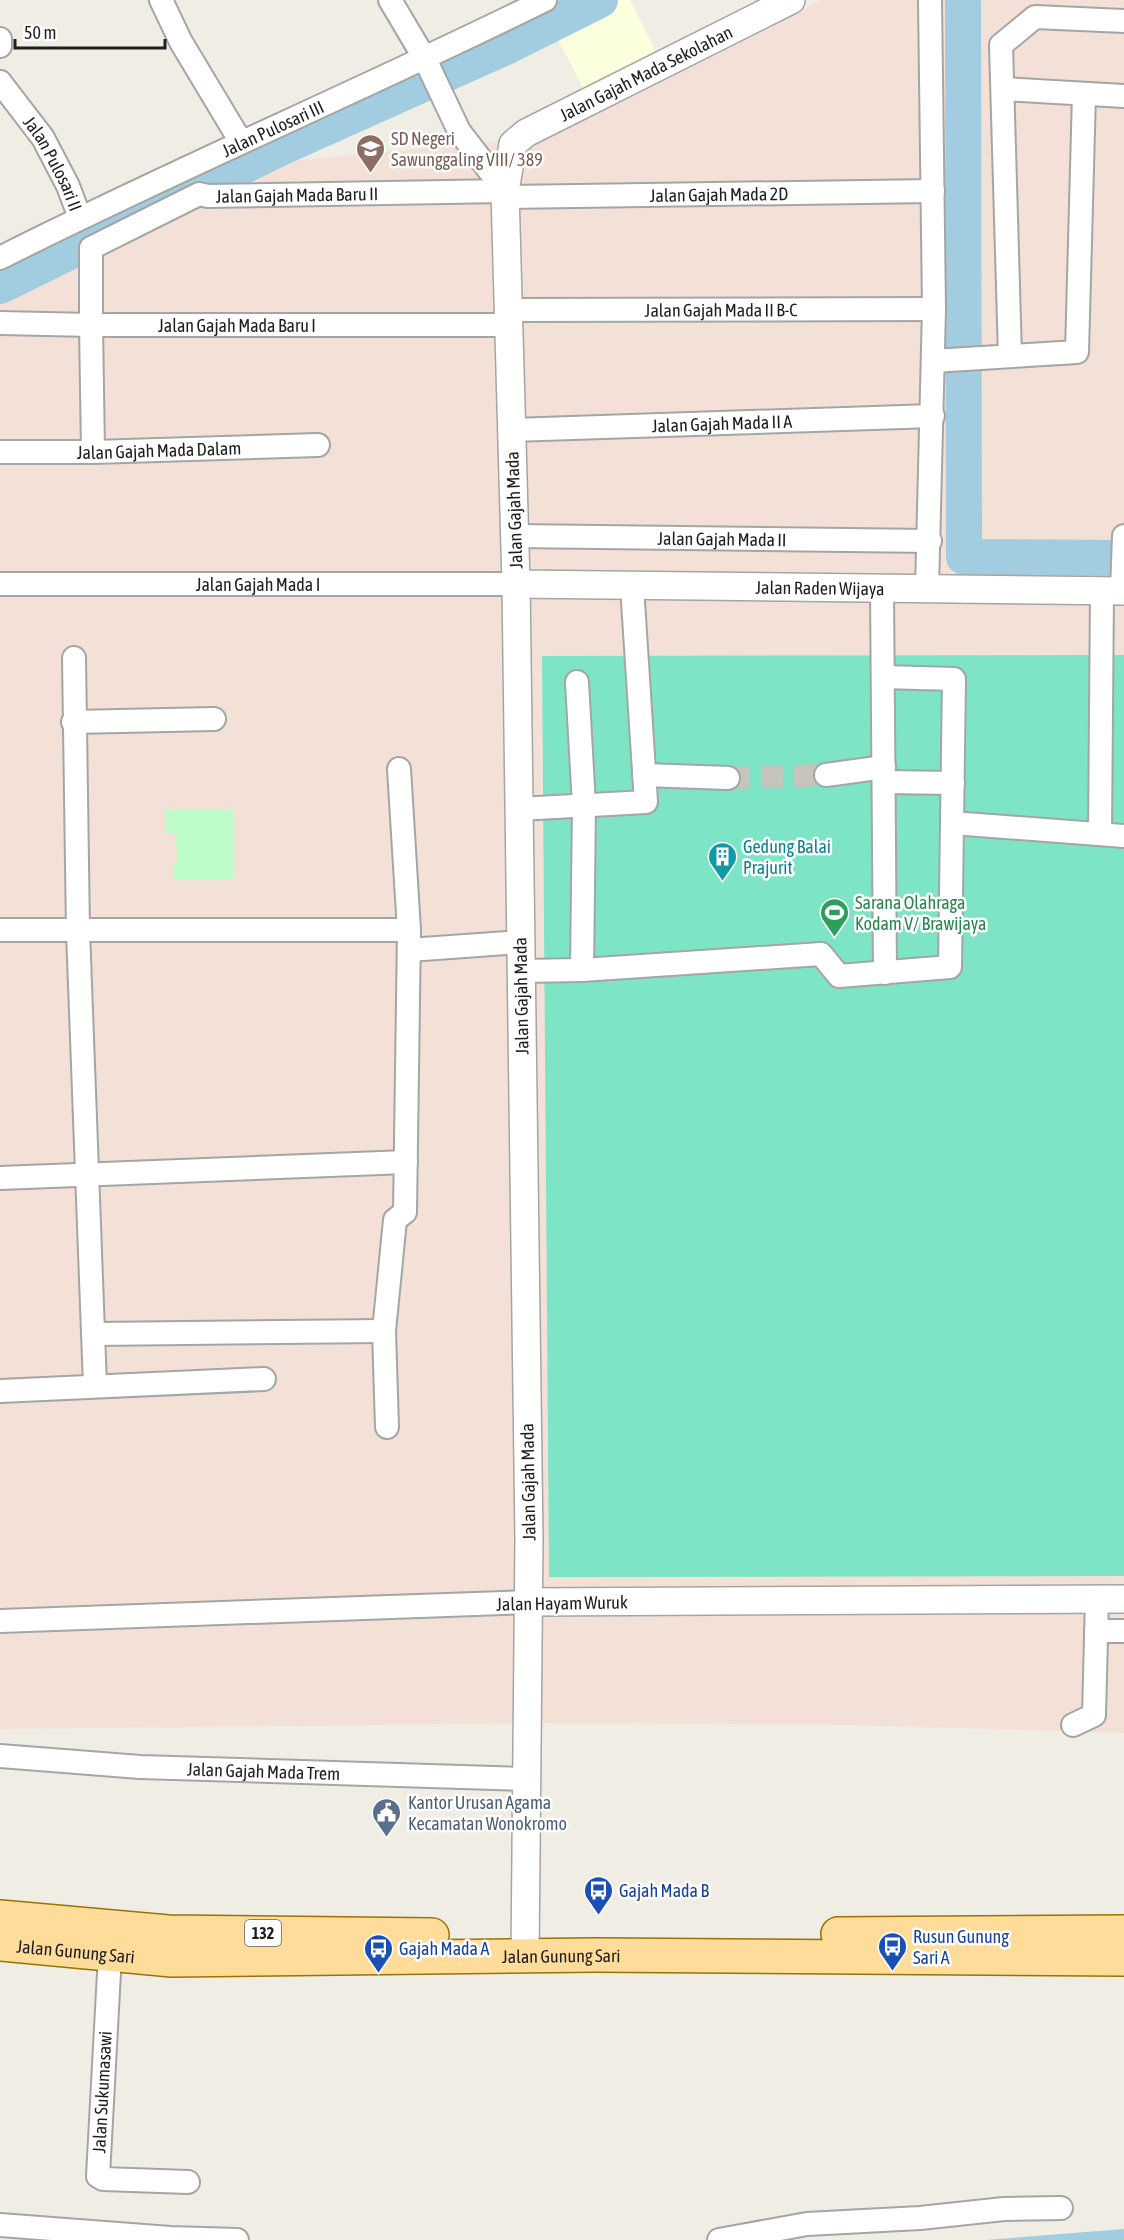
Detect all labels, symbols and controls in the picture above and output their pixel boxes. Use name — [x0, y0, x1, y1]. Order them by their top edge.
scale bar — [15, 12, 165, 50]
street label: Jalan Gajah Mada Sekolahan — [556, 21, 736, 125]
text: 50 m — [24, 22, 56, 43]
street label: Jalan Pulosari III — [219, 96, 327, 161]
street label: Jalan Pulosari II — [19, 112, 87, 214]
place label: SD Negeri Sawunggaling VIII/ 389 — [391, 128, 543, 170]
school or university icon: SD Negeri Sawunggaling VIII/ 389 — [354, 132, 386, 174]
street label: Jalan Gajah Mada Baru II — [216, 183, 378, 206]
street label: Jalan Gajah Mada 2D — [650, 183, 788, 205]
street label: Jalan Gajah Mada II B-C — [645, 299, 797, 320]
street label: Jalan Gajah Mada Baru I — [158, 315, 316, 336]
street label: Jalan Gajah Mada II A — [651, 410, 793, 436]
street label: Jalan Gajah Mada Dalam — [77, 437, 242, 463]
street label: Jalan Gajah Mada — [501, 451, 527, 569]
street label: Jalan Gajah Mada II — [657, 527, 787, 550]
street label: Jalan Gajah Mada I — [196, 574, 320, 595]
street label: Jalan Raden Wijaya — [755, 576, 885, 599]
place label: Gedung Balai Prajurit — [743, 836, 831, 878]
building icon: Gedung Balai Prajurit — [706, 840, 738, 882]
place label: Sarana Olahraga Kodam V/ Brawijaya — [855, 892, 986, 934]
sports icon: Sarana Olahraga Kodam V/ Brawijaya — [818, 896, 850, 938]
street label: Jalan Gajah Mada — [509, 937, 533, 1055]
street label: Jalan Gajah Mada — [516, 1423, 540, 1541]
street label: Jalan Hayam Wuruk — [496, 1591, 628, 1615]
street label: Jalan Gajah Mada Trem — [187, 1758, 340, 1784]
place label: Kantor Urusan Agama Kecamatan Wonokromo — [408, 1792, 567, 1834]
public building icon: Kantor Urusan Agama Kecamatan Wonokromo — [371, 1796, 403, 1838]
bus stop icon: Gajah Mada B — [582, 1874, 614, 1916]
place label: Gajah Mada B — [619, 1880, 709, 1901]
road number: 132 — [245, 1920, 281, 1946]
place label: Rusun Gunung Sari A — [913, 1926, 1009, 1968]
bus stop icon: Rusun Gunung Sari A — [876, 1930, 908, 1972]
bus stop icon: Gajah Mada A — [362, 1932, 394, 1974]
street label: Jalan Gunung Sari — [16, 1935, 136, 1967]
place label: Gajah Mada A — [399, 1938, 489, 1959]
street label: Jalan Gunung Sari — [502, 1944, 621, 1967]
street label: Jalan Sukumasawi — [88, 2030, 116, 2154]

